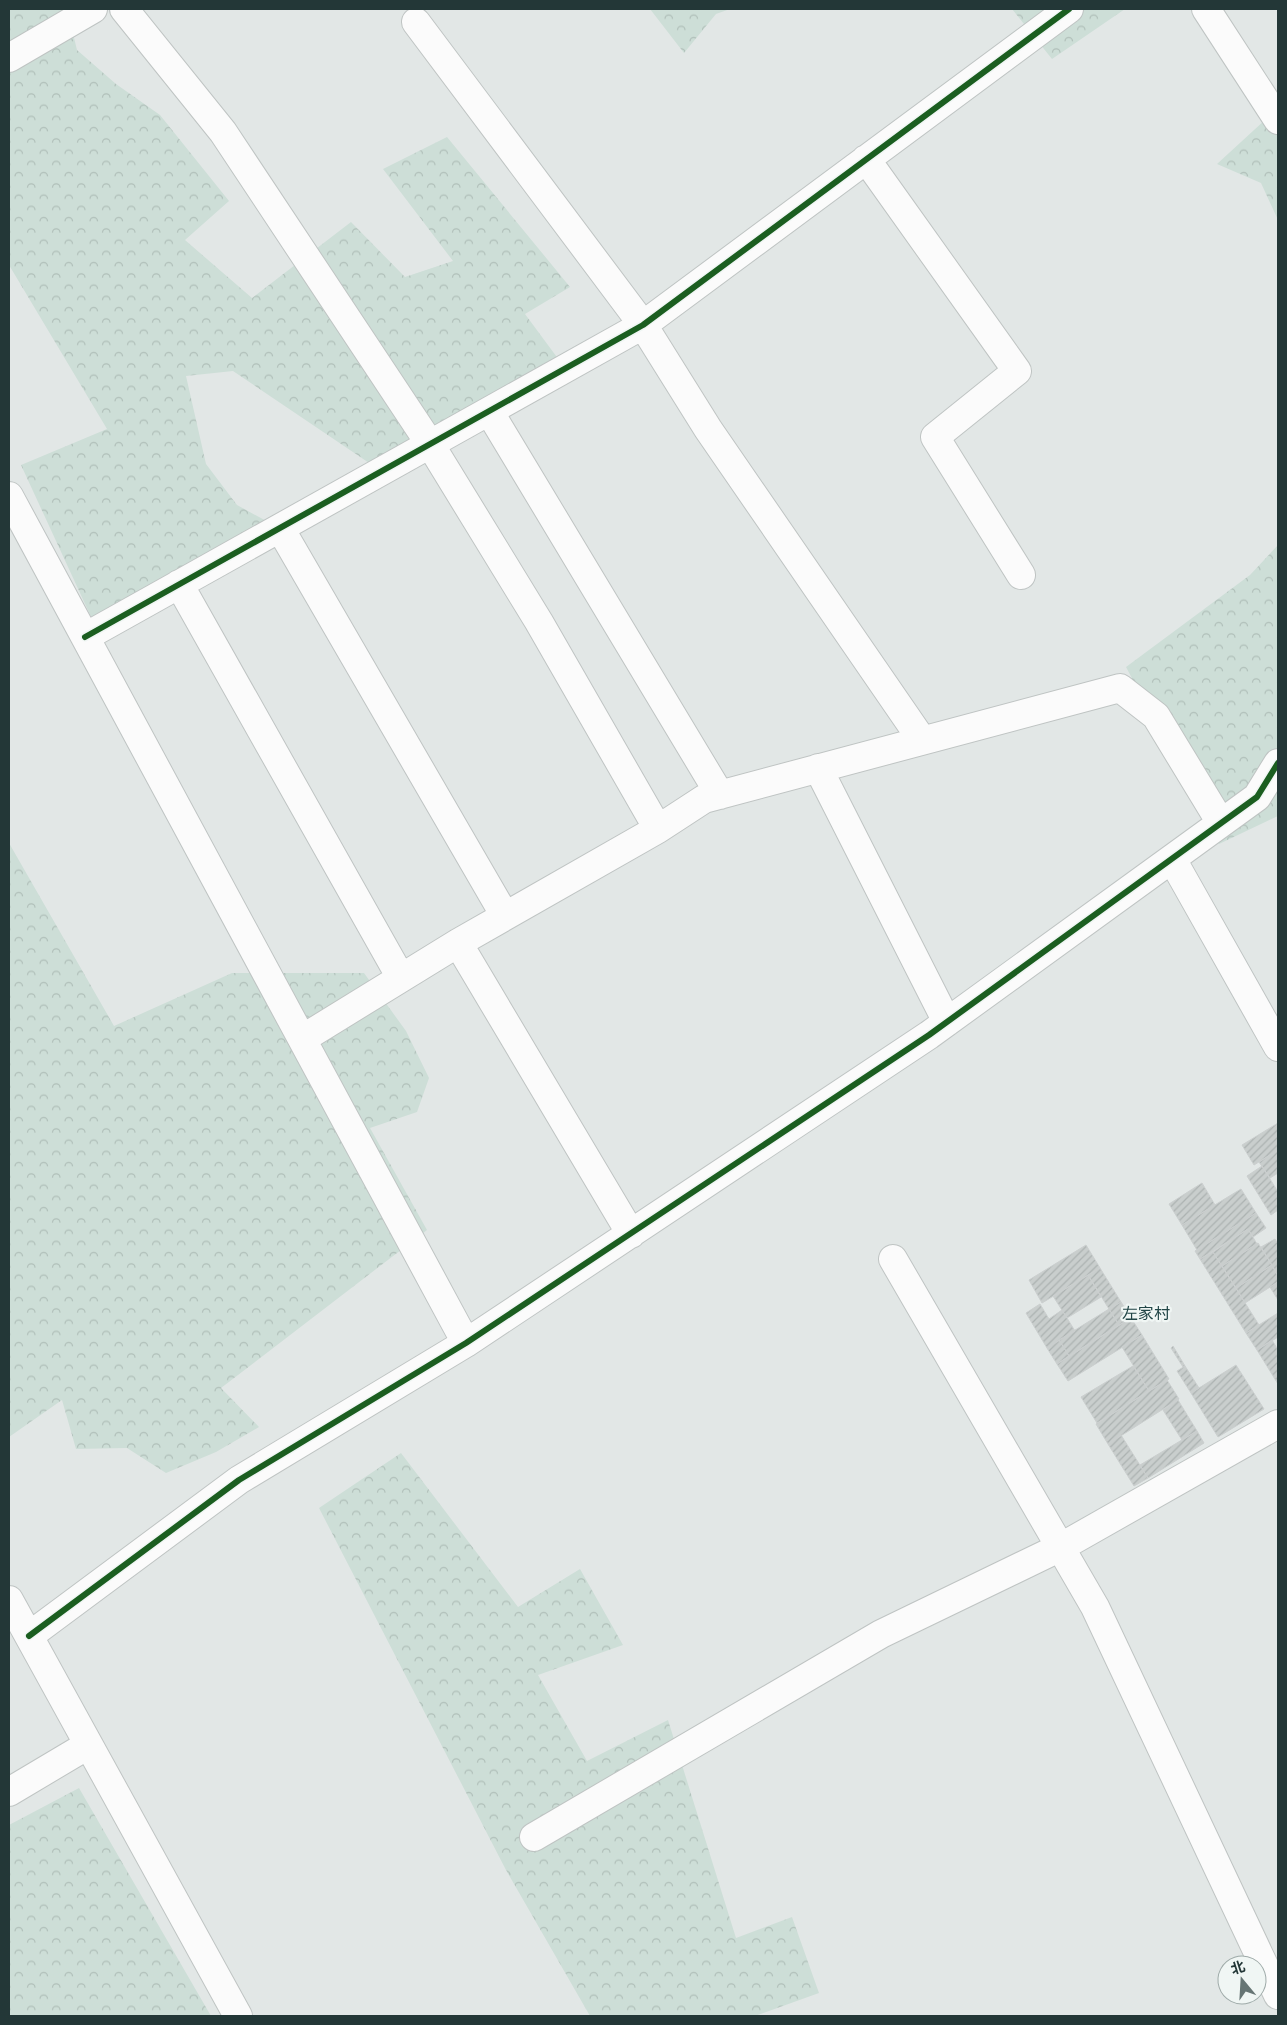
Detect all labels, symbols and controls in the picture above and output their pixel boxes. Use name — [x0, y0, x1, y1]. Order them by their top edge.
district label: 左家村 — [1122, 1305, 1170, 1322]
north arrow — [1217, 1955, 1267, 2005]
text: 北 — [1229, 1958, 1247, 1977]

